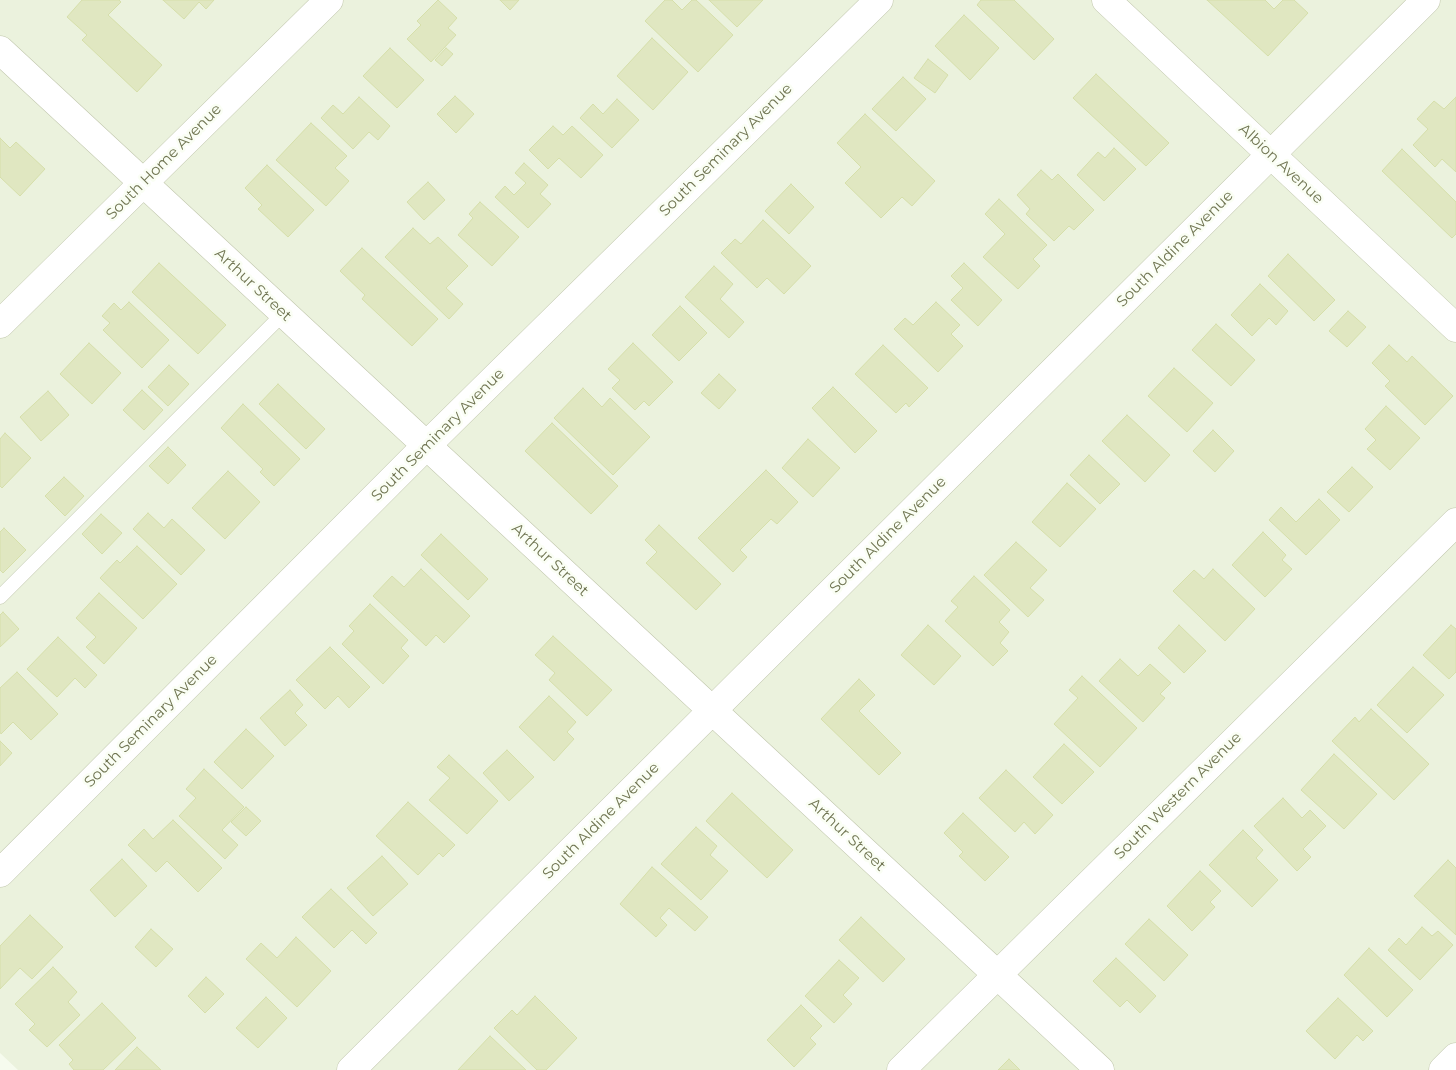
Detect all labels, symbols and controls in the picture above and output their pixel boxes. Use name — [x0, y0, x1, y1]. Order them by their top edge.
street label: South Seminary Avenue — [656, 80, 796, 220]
street label: South Home Avenue — [102, 100, 226, 224]
street label: Albion Avenue — [1235, 120, 1327, 208]
street label: South Aldine Avenue — [1113, 187, 1237, 311]
street label: Arthur Street — [211, 245, 295, 325]
street label: South Seminary Avenue — [368, 365, 508, 505]
street label: South Aldine Avenue — [826, 473, 950, 597]
street label: Arthur Street — [508, 520, 592, 600]
street label: South Seminary Avenue — [81, 651, 221, 791]
street label: South Western Avenue — [1111, 729, 1245, 863]
street label: South Aldine Avenue — [539, 759, 663, 883]
street label: Arthur Street — [805, 795, 889, 875]

